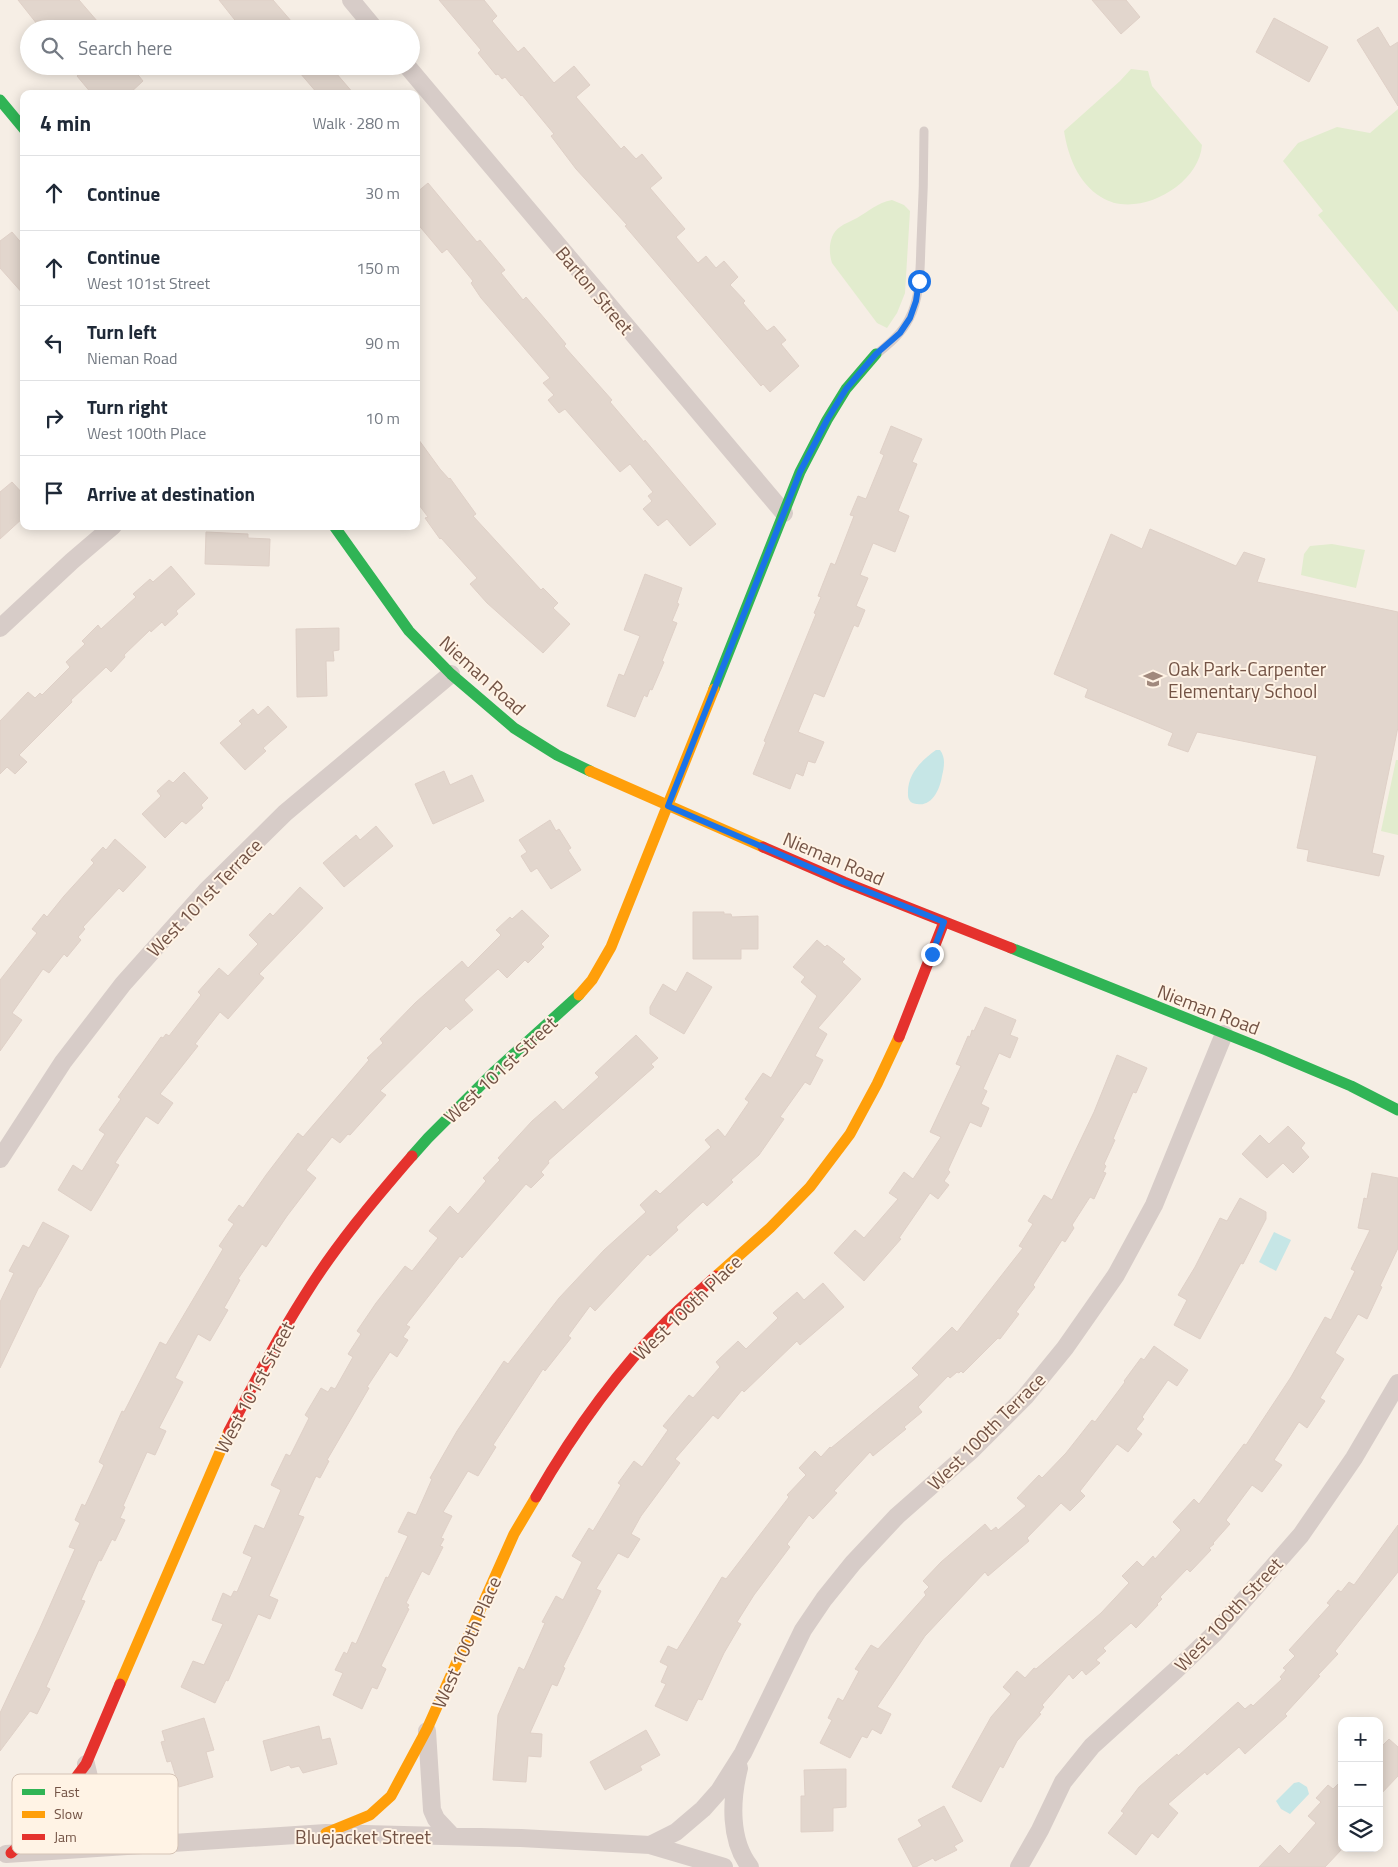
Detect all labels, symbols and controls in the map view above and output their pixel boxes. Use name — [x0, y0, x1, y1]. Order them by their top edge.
search box — [20, 20, 420, 75]
text: Search here — [78, 33, 172, 62]
icon: search — [38, 34, 66, 62]
text: 4 min — [40, 107, 91, 139]
text: Walk · 280 m — [312, 111, 400, 135]
icon: ahead — [40, 179, 68, 207]
text: Continue — [87, 179, 160, 208]
text: 30 m — [365, 181, 400, 205]
street label: Barton Street — [549, 239, 641, 341]
text: Continue — [87, 242, 160, 271]
icon: ahead — [40, 254, 68, 282]
text: 150 m — [356, 256, 400, 280]
route start — [908, 270, 931, 293]
text: West 101st Street — [87, 271, 210, 295]
text: Turn left — [87, 317, 157, 346]
icon: left — [40, 329, 68, 357]
text: 90 m — [365, 331, 400, 355]
text: Nieman Road — [87, 346, 178, 370]
text: Turn right — [87, 392, 168, 421]
icon: right — [40, 404, 68, 432]
text: 10 m — [365, 406, 400, 430]
text: West 100th Place — [87, 421, 206, 445]
icon: arrive — [40, 479, 68, 507]
text: Arrive at destination — [87, 479, 255, 508]
street label: Nieman Road — [433, 628, 533, 722]
place label: Oak Park-Carpenter Elementary School — [1168, 654, 1327, 705]
school or university icon: Oak Park-Carpenter Elementary School — [1142, 668, 1164, 690]
street label: Nieman Road — [779, 824, 889, 892]
street label: West 101st Terrace — [140, 831, 268, 963]
route end — [921, 943, 944, 966]
street label: Nieman Road — [1154, 976, 1264, 1042]
street label: West 101st Street — [437, 1008, 564, 1130]
street label: West 100th Place — [626, 1247, 748, 1367]
street label: West 101st Street — [207, 1315, 301, 1458]
street label: West 100th Terrace — [920, 1365, 1052, 1497]
street label: West 100th Street — [1167, 1550, 1289, 1678]
street label: West 100th Place — [424, 1571, 508, 1713]
map controls — [1338, 1717, 1383, 1852]
button: + — [1338, 1717, 1383, 1762]
button: − — [1338, 1762, 1383, 1807]
legend — [12, 1774, 178, 1854]
text: Fast — [54, 1781, 79, 1802]
text: Slow — [54, 1803, 83, 1824]
button: layers — [1338, 1807, 1383, 1852]
street label: Bluejacket Street — [295, 1822, 431, 1851]
text: Jam — [54, 1826, 77, 1847]

